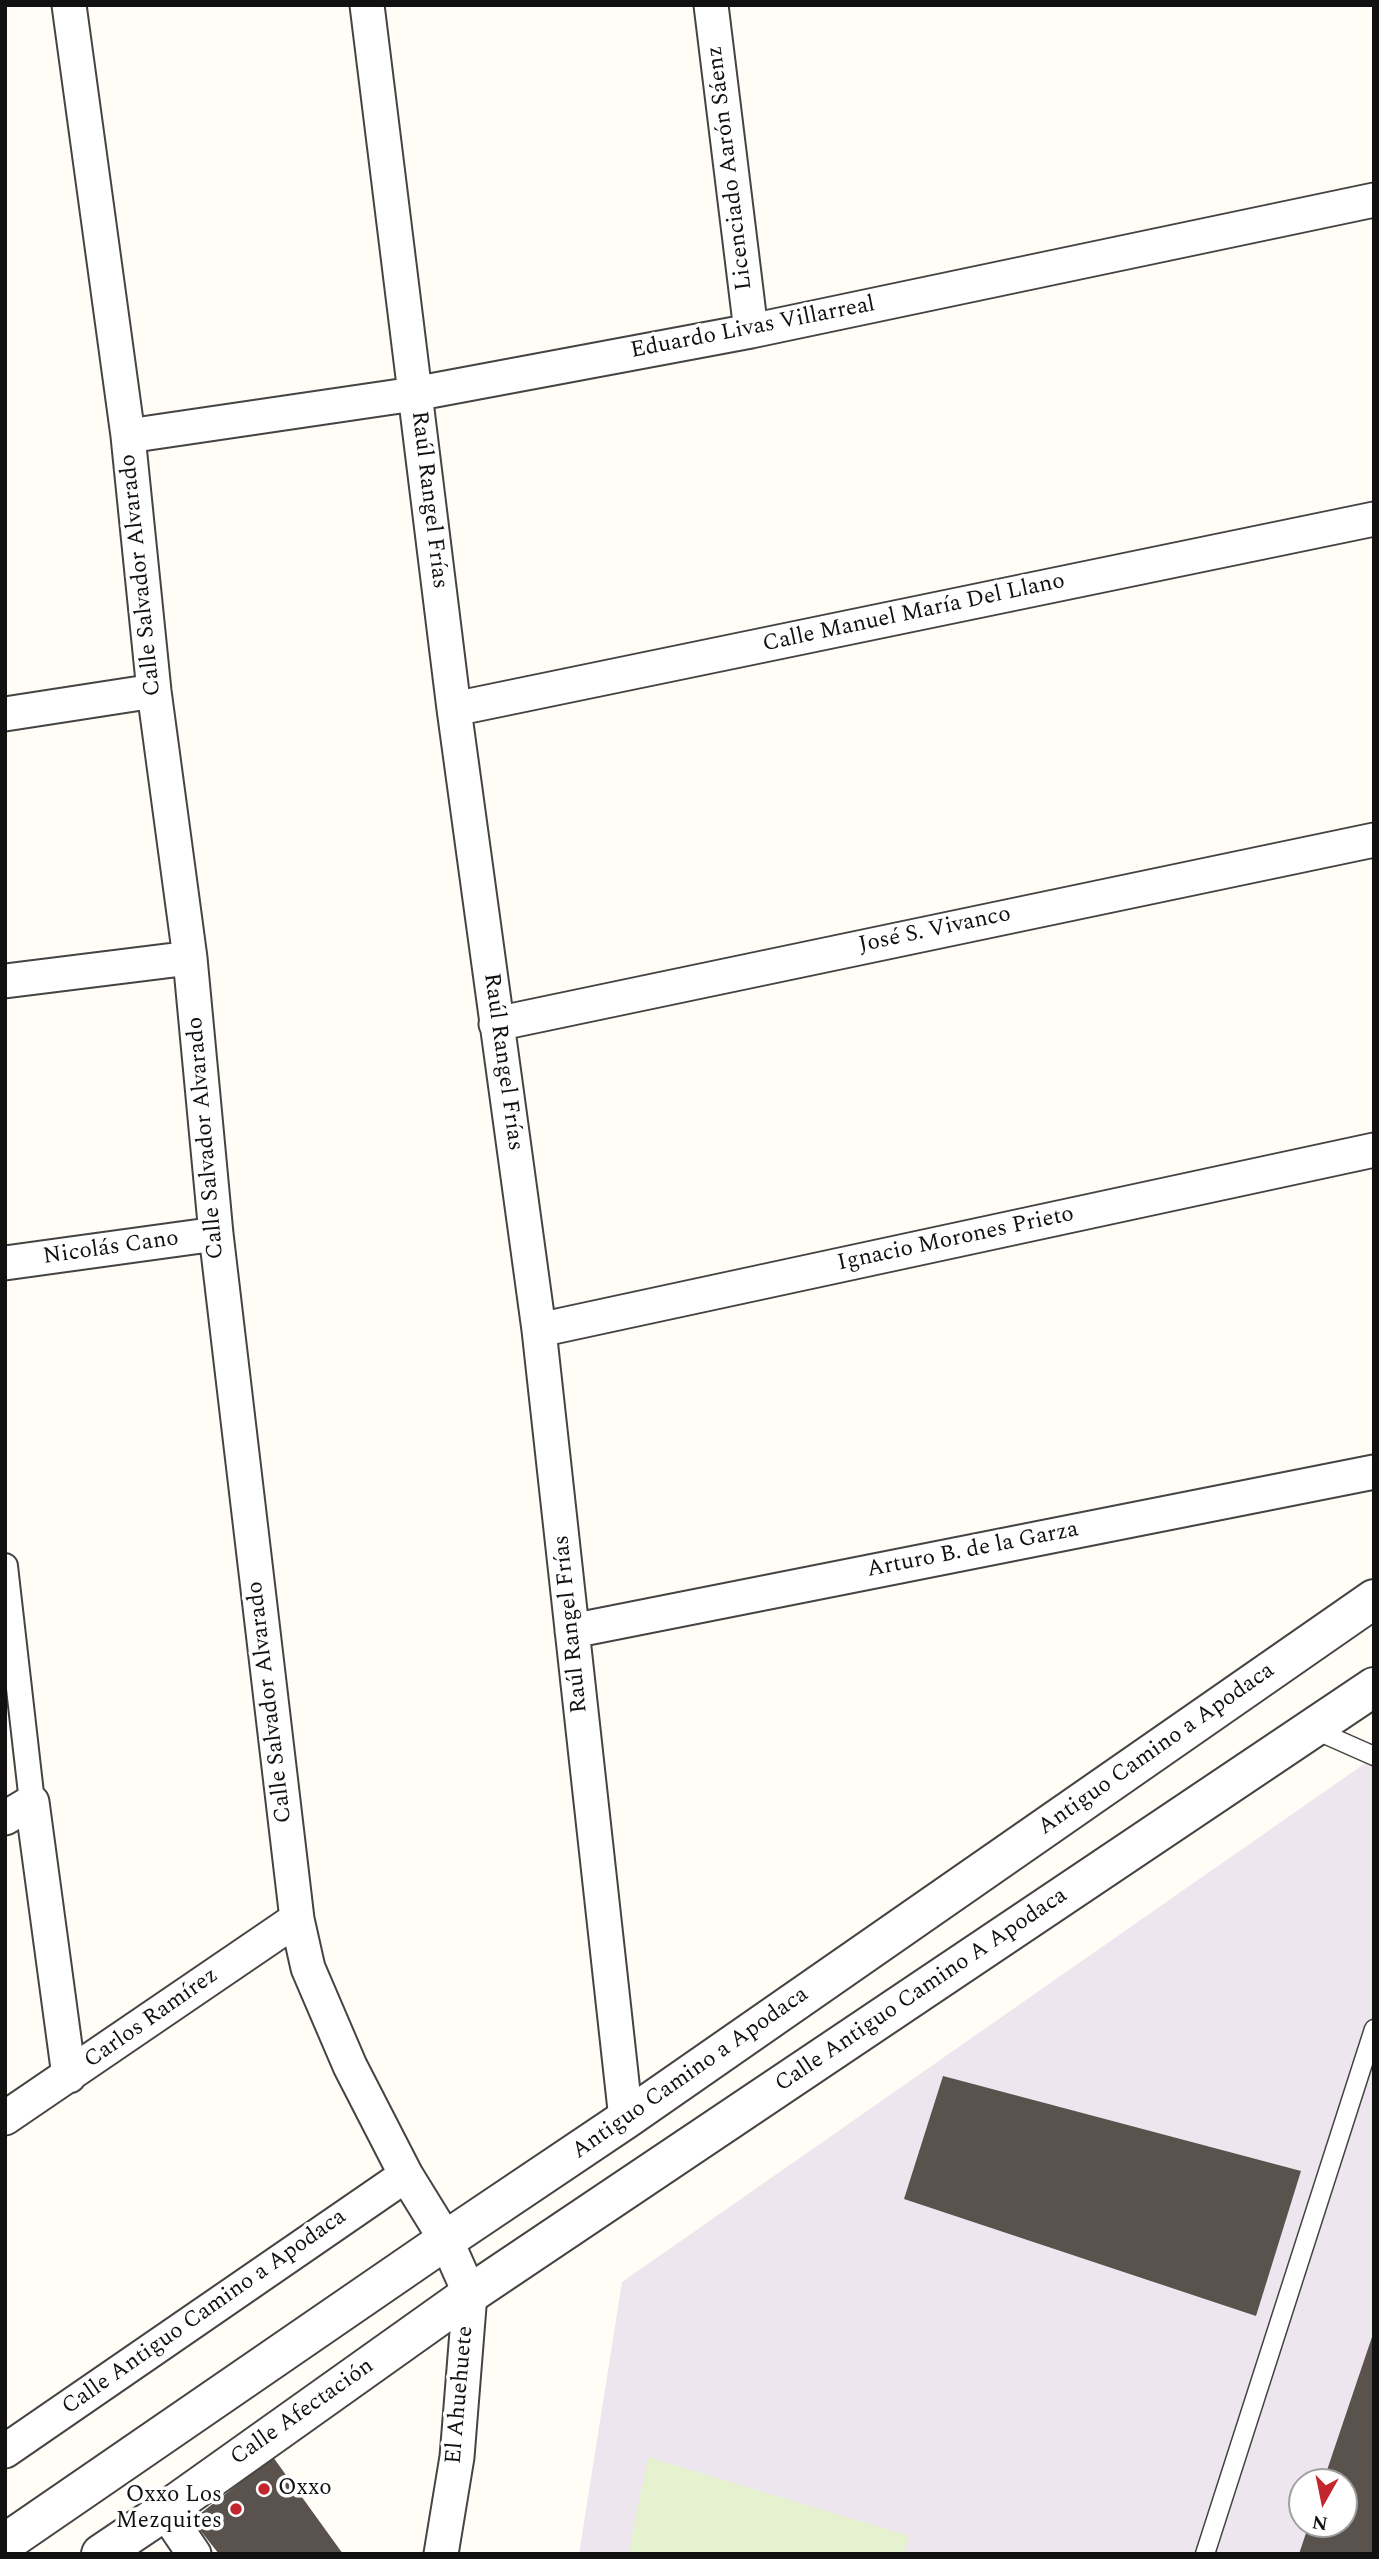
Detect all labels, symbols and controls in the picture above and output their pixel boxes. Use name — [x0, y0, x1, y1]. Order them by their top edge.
street label: Licenciado Aarón Sáenz — [702, 44, 760, 292]
street label: Eduardo Livas Villarreal — [629, 292, 877, 366]
street label: Raúl Rangel Frías — [403, 410, 453, 590]
street label: Calle Salvador Alvarado — [116, 453, 168, 697]
street label: Calle Manuel María Del Llano — [761, 568, 1067, 660]
street label: José S. Vivanco — [857, 901, 1013, 961]
street label: Raúl Rangel Frías — [476, 971, 528, 1153]
street label: Calle Salvador Alvarado — [183, 1016, 231, 1260]
street label: Ignacio Morones Prieto — [835, 1201, 1077, 1279]
street label: Nicolás Cano — [42, 1226, 180, 1272]
street label: Arturo B. de la Garza — [865, 1517, 1081, 1585]
street label: Raúl Rangel Frías — [549, 1534, 595, 1714]
street label: Calle Salvador Alvarado — [242, 1580, 300, 1824]
street label: Antiguo Camino a Apodaca — [1033, 1658, 1281, 1842]
street label: Calle Antiguo Camino A Apodaca — [771, 1883, 1073, 2099]
street label: Carlos Ramírez — [80, 1963, 224, 2075]
street label: Antiguo Camino a Apodaca — [567, 1982, 815, 2166]
street label: Calle Antiguo Camino a Apodaca — [58, 2204, 352, 2422]
street label: El Ahuehuete — [441, 2325, 481, 2465]
street label: Calle Afectación — [226, 2353, 380, 2473]
north arrow — [1288, 2468, 1358, 2538]
place label: Oxxo — [278, 2475, 332, 2503]
marker: Oxxo — [256, 2481, 272, 2497]
place label: Oxxo Los Mezquites — [116, 2482, 222, 2536]
marker: Oxxo Los Mezquites — [228, 2501, 244, 2517]
text: N — [1310, 2507, 1330, 2538]

